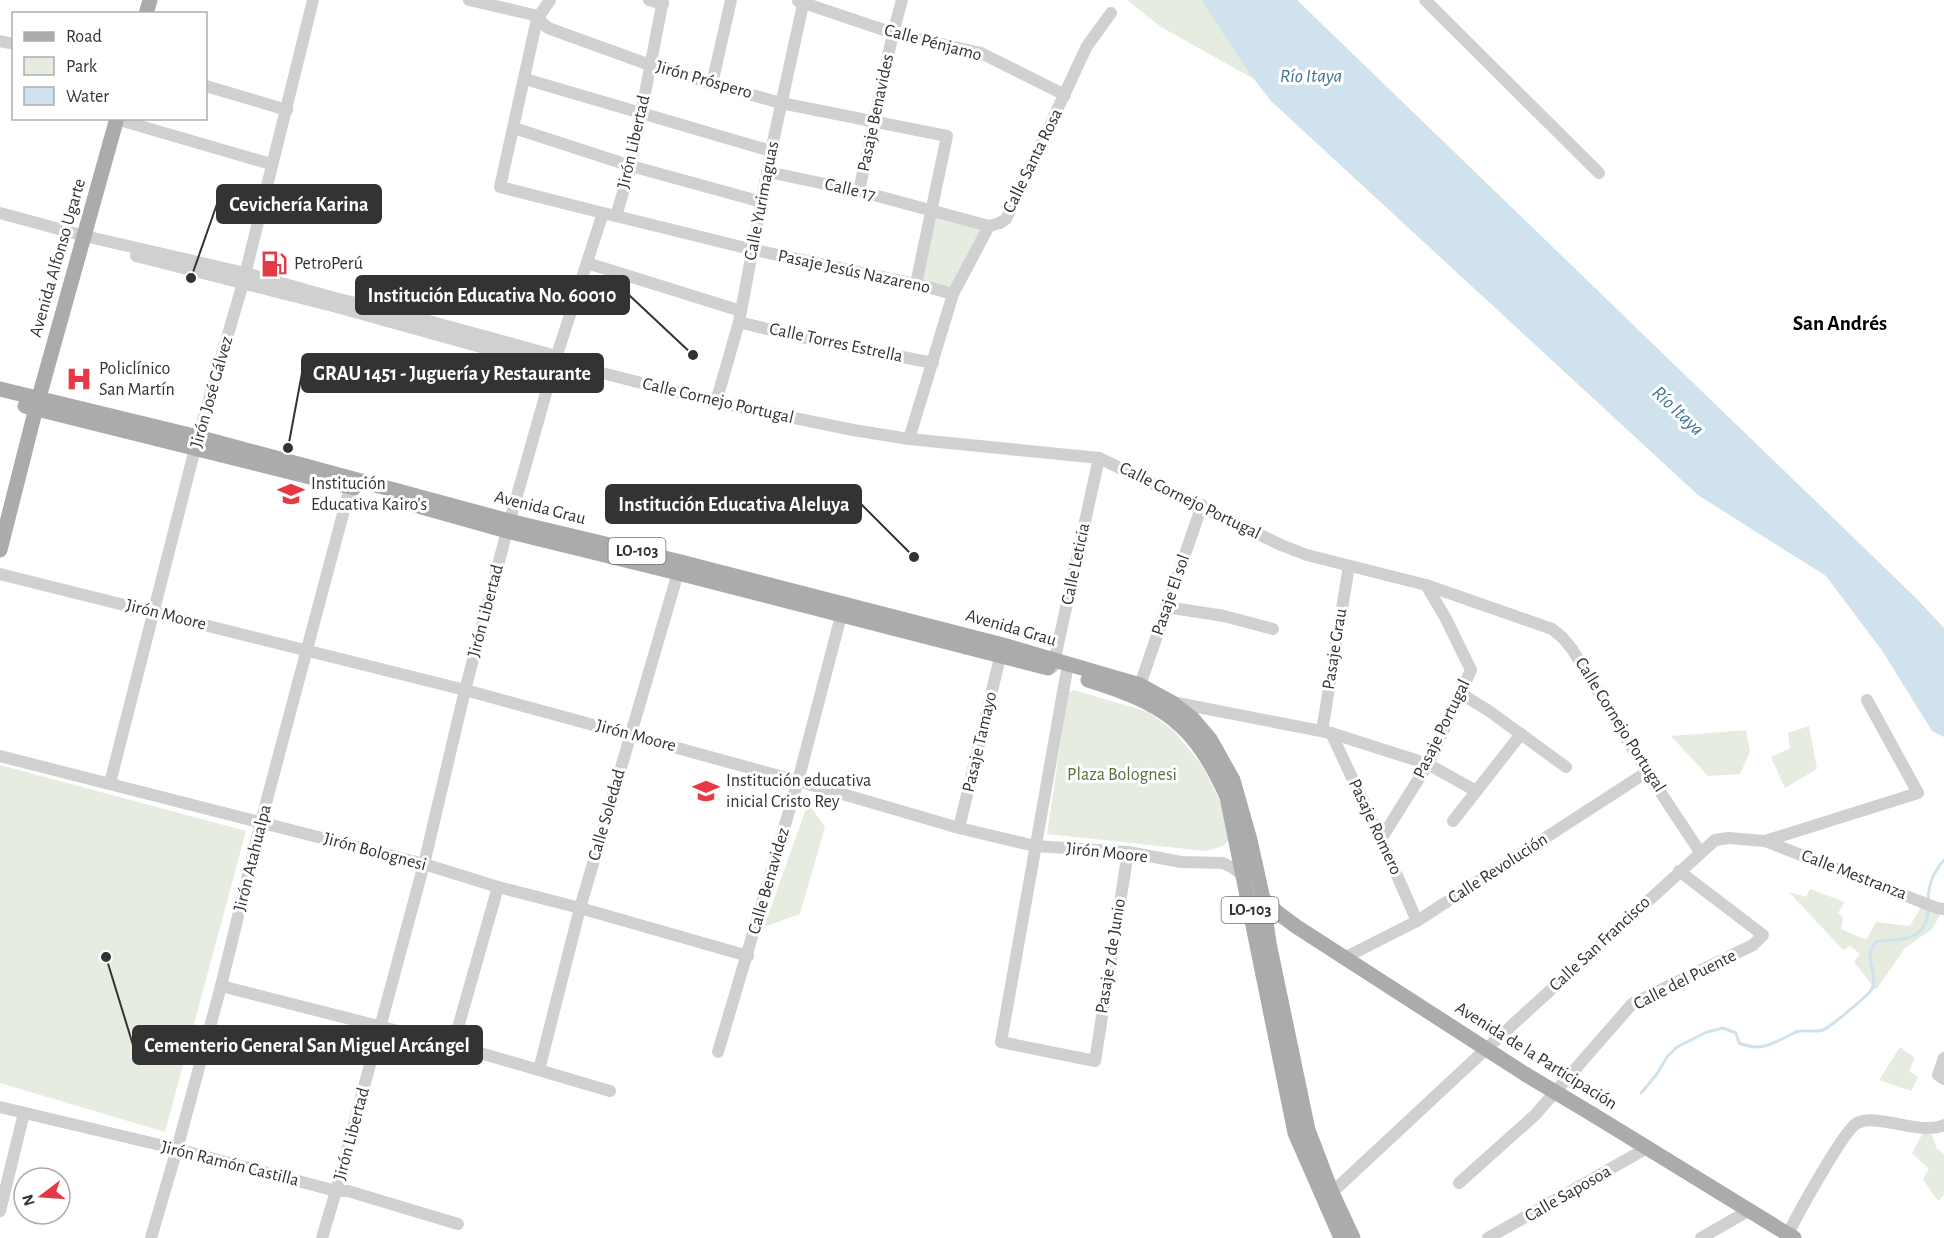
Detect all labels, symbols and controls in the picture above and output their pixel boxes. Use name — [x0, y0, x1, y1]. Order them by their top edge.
legend — [12, 12, 207, 120]
street label: Calle Pénjamo — [882, 21, 984, 65]
text: Road — [66, 28, 102, 46]
street label: Pasaje Benavides — [855, 53, 897, 173]
text: Park — [66, 58, 98, 76]
street label: Jirón Próspero — [654, 58, 754, 102]
water label: Río Itaya — [1280, 66, 1342, 86]
text: Water — [66, 88, 109, 106]
street label: Jirón Libertad — [615, 94, 653, 190]
street label: Calle Santa Rosa — [1000, 106, 1066, 216]
street label: Calle Yurimaguas — [742, 140, 782, 262]
street label: Calle 17 — [823, 175, 877, 205]
street label: Avenida Alfonso Ugarte — [27, 177, 89, 339]
callout: Cevichería Karina — [217, 185, 381, 223]
text: Cevichería Karina — [229, 195, 369, 215]
street label: Pasaje Jesús Nazareno — [776, 247, 932, 297]
fuel station icon: PetroPerú — [259, 249, 289, 279]
place label: PetroPerú — [294, 255, 363, 273]
callout: Institución Educativa No. 60010 — [356, 276, 629, 314]
text: Institución Educativa No. 60010 — [367, 286, 617, 306]
district label: San Andrés — [1793, 313, 1887, 334]
street label: Calle Torres Estrella — [768, 320, 904, 366]
street label: Jirón José Gálvez — [187, 334, 237, 450]
callout: GRAU 1451 - Juguería y Restaurante — [302, 354, 603, 392]
place label: Policlínico San Martín — [99, 360, 175, 399]
hospital icon: Policlínico San Martín — [64, 364, 94, 394]
text: GRAU 1451 - Juguería y Restaurante — [313, 364, 591, 384]
street label: Calle Cornejo Portugal — [641, 375, 795, 427]
water label: Río Itaya — [1648, 382, 1708, 440]
street label: Calle Cornejo Portugal — [1117, 459, 1263, 543]
place label: Institución Educativa Kairo's — [311, 475, 427, 514]
school or university icon: Institución Educativa Kairo's — [276, 479, 306, 509]
callout: Institución Educativa Aleluya — [606, 485, 861, 523]
street label: Avenida Grau — [492, 488, 588, 528]
text: Institución Educativa Aleluya — [618, 495, 850, 515]
street label: Calle Leticia — [1059, 521, 1093, 607]
road number: LO-103 — [608, 538, 666, 564]
street label: Pasaje El sol — [1149, 552, 1193, 638]
street label: Jirón Libertad — [465, 563, 507, 659]
street label: Jirón Moore — [124, 596, 208, 634]
street label: Avenida Grau — [964, 606, 1058, 650]
street label: Pasaje Grau — [1320, 607, 1350, 691]
street label: Calle Cornejo Portugal — [1571, 655, 1669, 795]
street label: Pasaje Portugal — [1410, 677, 1474, 781]
street label: Pasaje Tamayo — [960, 690, 1000, 794]
street label: Jirón Moore — [594, 717, 678, 755]
park label: Plaza Bolognesi — [1067, 766, 1177, 784]
street label: Calle Soledad — [585, 767, 629, 863]
place label: Institución educativa inicial Cristo Rey — [726, 772, 871, 811]
school or university icon: Institución educativa inicial Cristo Rey — [691, 776, 721, 806]
street label: Pasaje Romero — [1345, 776, 1405, 878]
street label: Jirón Atahualpa — [231, 803, 275, 913]
street label: Calle Benavidez — [745, 826, 793, 936]
street label: Jirón Bolognesi — [322, 830, 428, 874]
street label: Calle Revolución — [1445, 830, 1551, 908]
street label: Jirón Moore — [1065, 840, 1149, 866]
street label: Calle Mestranza — [1799, 847, 1909, 903]
street label: Calle San Francisco — [1546, 893, 1654, 995]
street label: Pasaje 7 de Junio — [1093, 897, 1129, 1015]
road number: LO-103 — [1222, 897, 1278, 923]
street label: Calle del Puente — [1631, 946, 1739, 1014]
street label: Avenida de la Participación — [1452, 999, 1620, 1113]
callout: Cementerio General San Miguel Arcángel — [133, 1026, 482, 1064]
text: Cementerio General San Miguel Arcángel — [144, 1036, 470, 1056]
street label: Jirón Libertad — [331, 1086, 373, 1182]
street label: Jirón Ramón Castilla — [159, 1138, 301, 1190]
street label: Calle Saposoa — [1522, 1162, 1614, 1226]
north arrow — [12, 1166, 72, 1226]
text: N — [19, 1192, 38, 1208]

